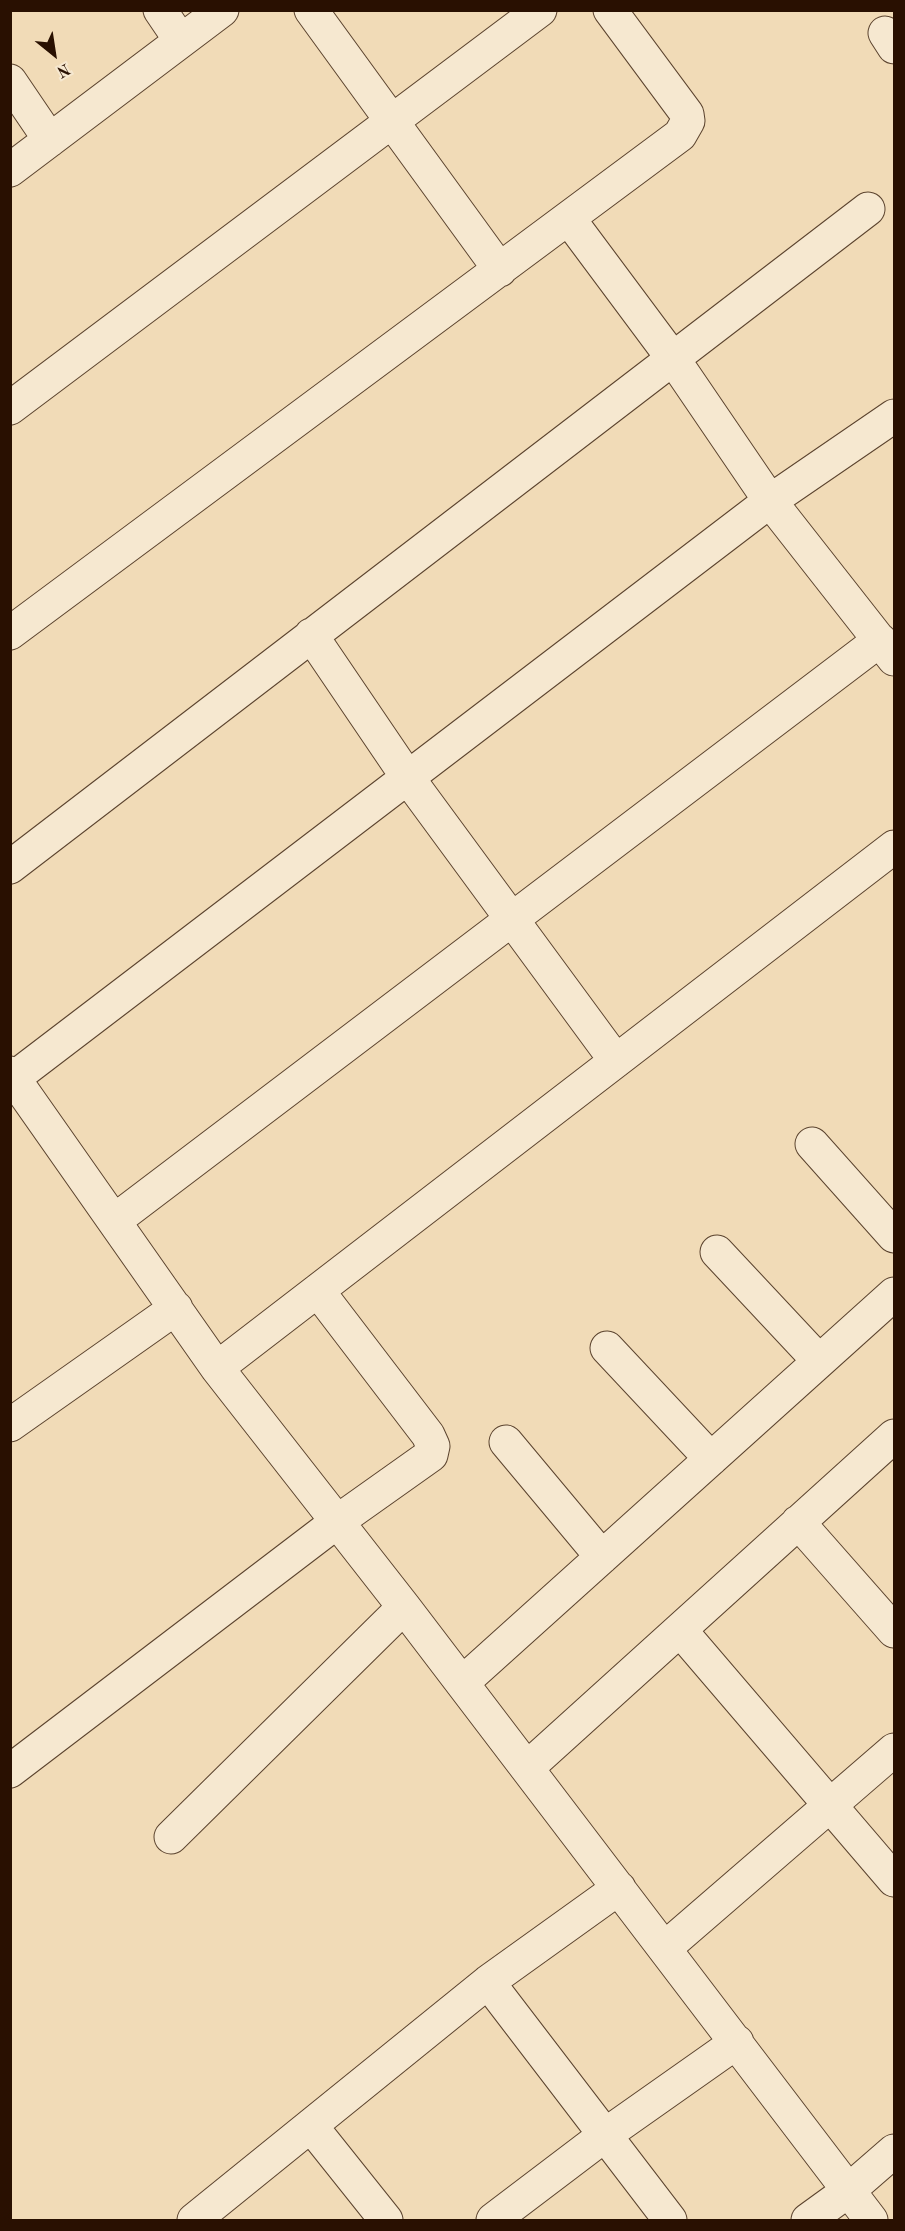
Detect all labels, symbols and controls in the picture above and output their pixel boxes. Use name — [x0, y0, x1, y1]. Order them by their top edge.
north arrow — [24, 24, 84, 84]
text: N — [54, 60, 72, 80]

